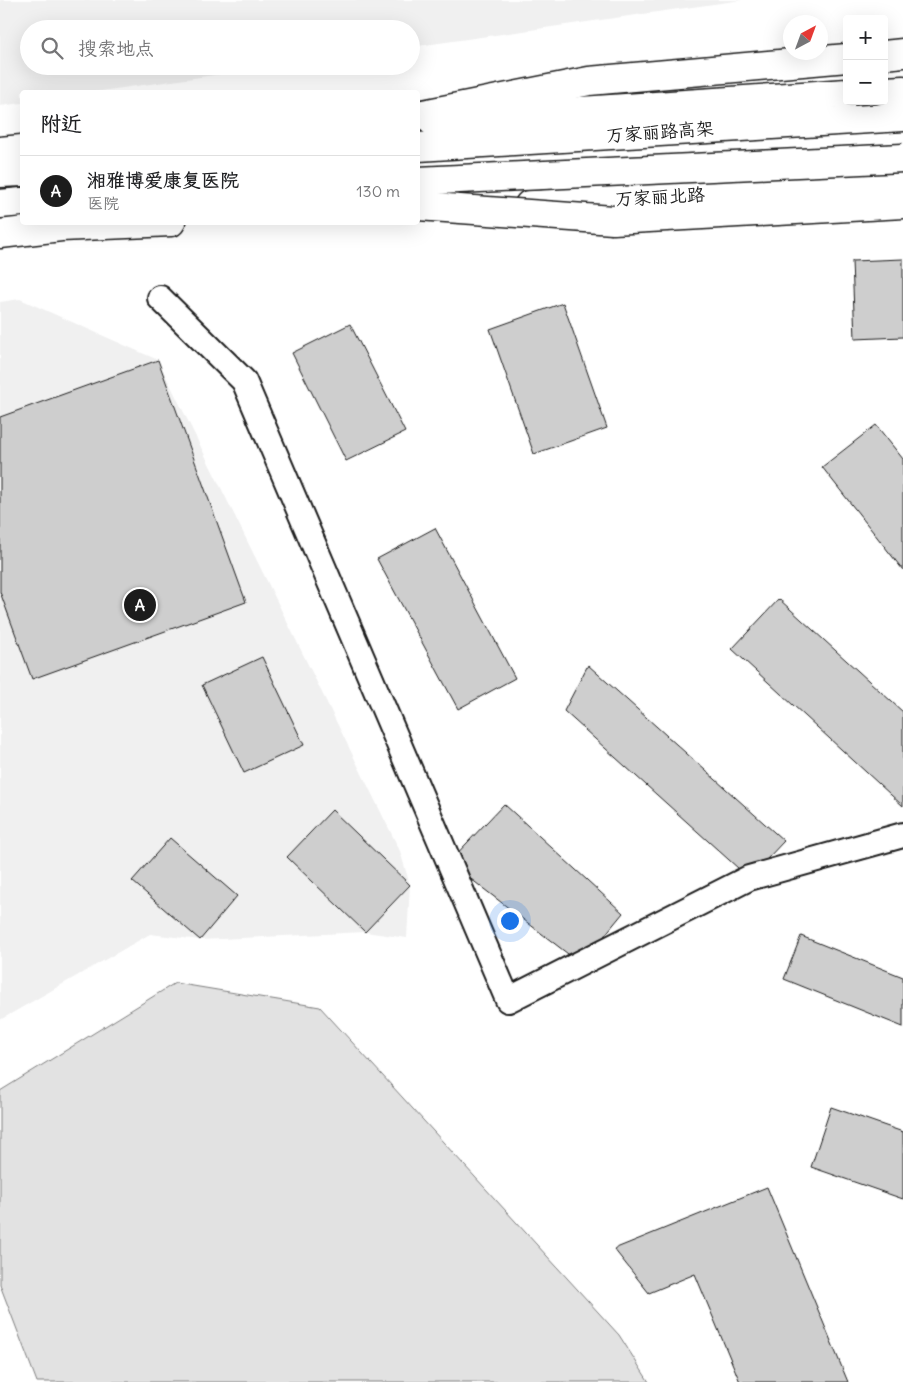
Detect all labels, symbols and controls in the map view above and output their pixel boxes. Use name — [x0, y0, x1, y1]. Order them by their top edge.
north arrow — [783, 15, 828, 60]
map controls — [843, 15, 888, 105]
button: + — [843, 15, 888, 60]
search box — [20, 20, 420, 75]
icon: search — [38, 34, 66, 62]
text: 搜索地点 — [78, 36, 154, 60]
button: − — [843, 60, 888, 105]
text: 附近 — [40, 110, 82, 137]
street label: 万家丽路高架 — [605, 116, 715, 147]
text: 湘雅博爱康复医院 — [87, 168, 239, 192]
text: A — [51, 181, 61, 201]
text: 130 m — [356, 181, 400, 201]
street label: 万家丽北路 — [614, 183, 706, 210]
text: 医院 — [87, 193, 119, 213]
pin: A — [124, 586, 156, 624]
your location — [497, 908, 523, 934]

